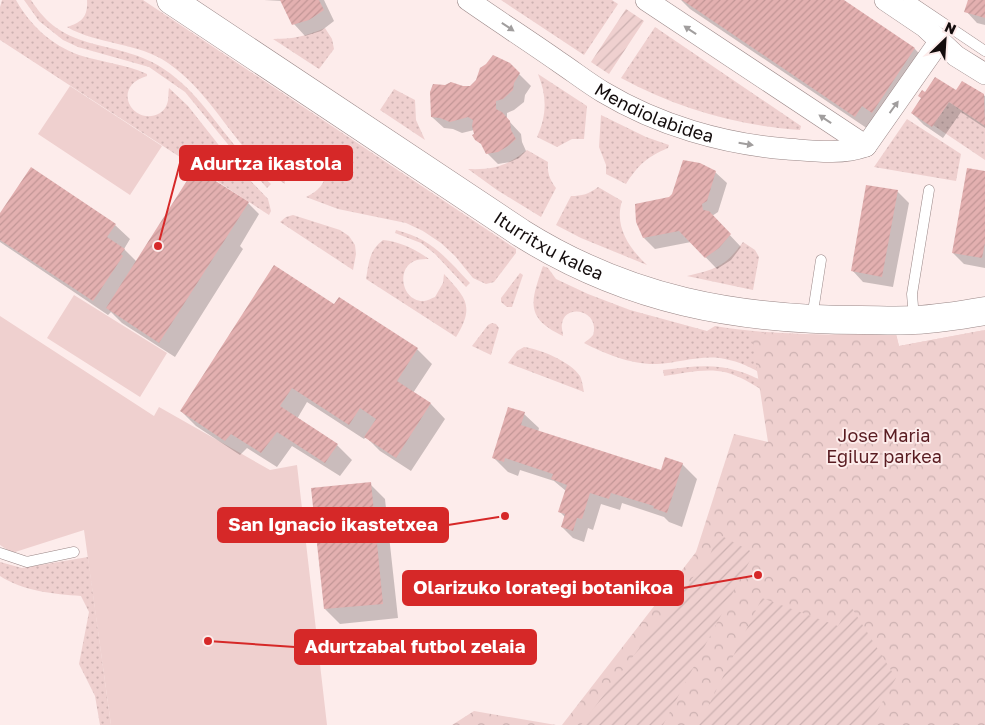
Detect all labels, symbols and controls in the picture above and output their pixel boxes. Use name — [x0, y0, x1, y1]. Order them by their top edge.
north arrow — [920, 15, 970, 65]
text: N — [942, 18, 959, 38]
one-way arrow — [501, 22, 515, 32]
one-way arrow — [683, 25, 697, 34]
street label: Mendiolabidea — [591, 78, 716, 147]
one-way arrow — [889, 100, 899, 114]
one-way arrow — [818, 115, 832, 124]
one-way arrow — [738, 140, 754, 148]
callout: Adurtza ikastola — [180, 146, 352, 180]
text: Adurtza ikastola — [190, 151, 342, 174]
street label: Iturritxu kalea — [490, 206, 607, 284]
park label: Jose Maria Egiluz parkea — [826, 424, 942, 467]
callout: San Ignacio ikastetxea — [218, 508, 448, 542]
text: San Ignacio ikastetxea — [228, 512, 438, 535]
callout: Olarizuko lorategi botanikoa — [403, 571, 683, 605]
text: Olarizuko lorategi botanikoa — [413, 575, 673, 598]
callout: Adurtzabal futbol zelaia — [295, 630, 536, 664]
text: Adurtzabal futbol zelaia — [305, 634, 525, 657]

